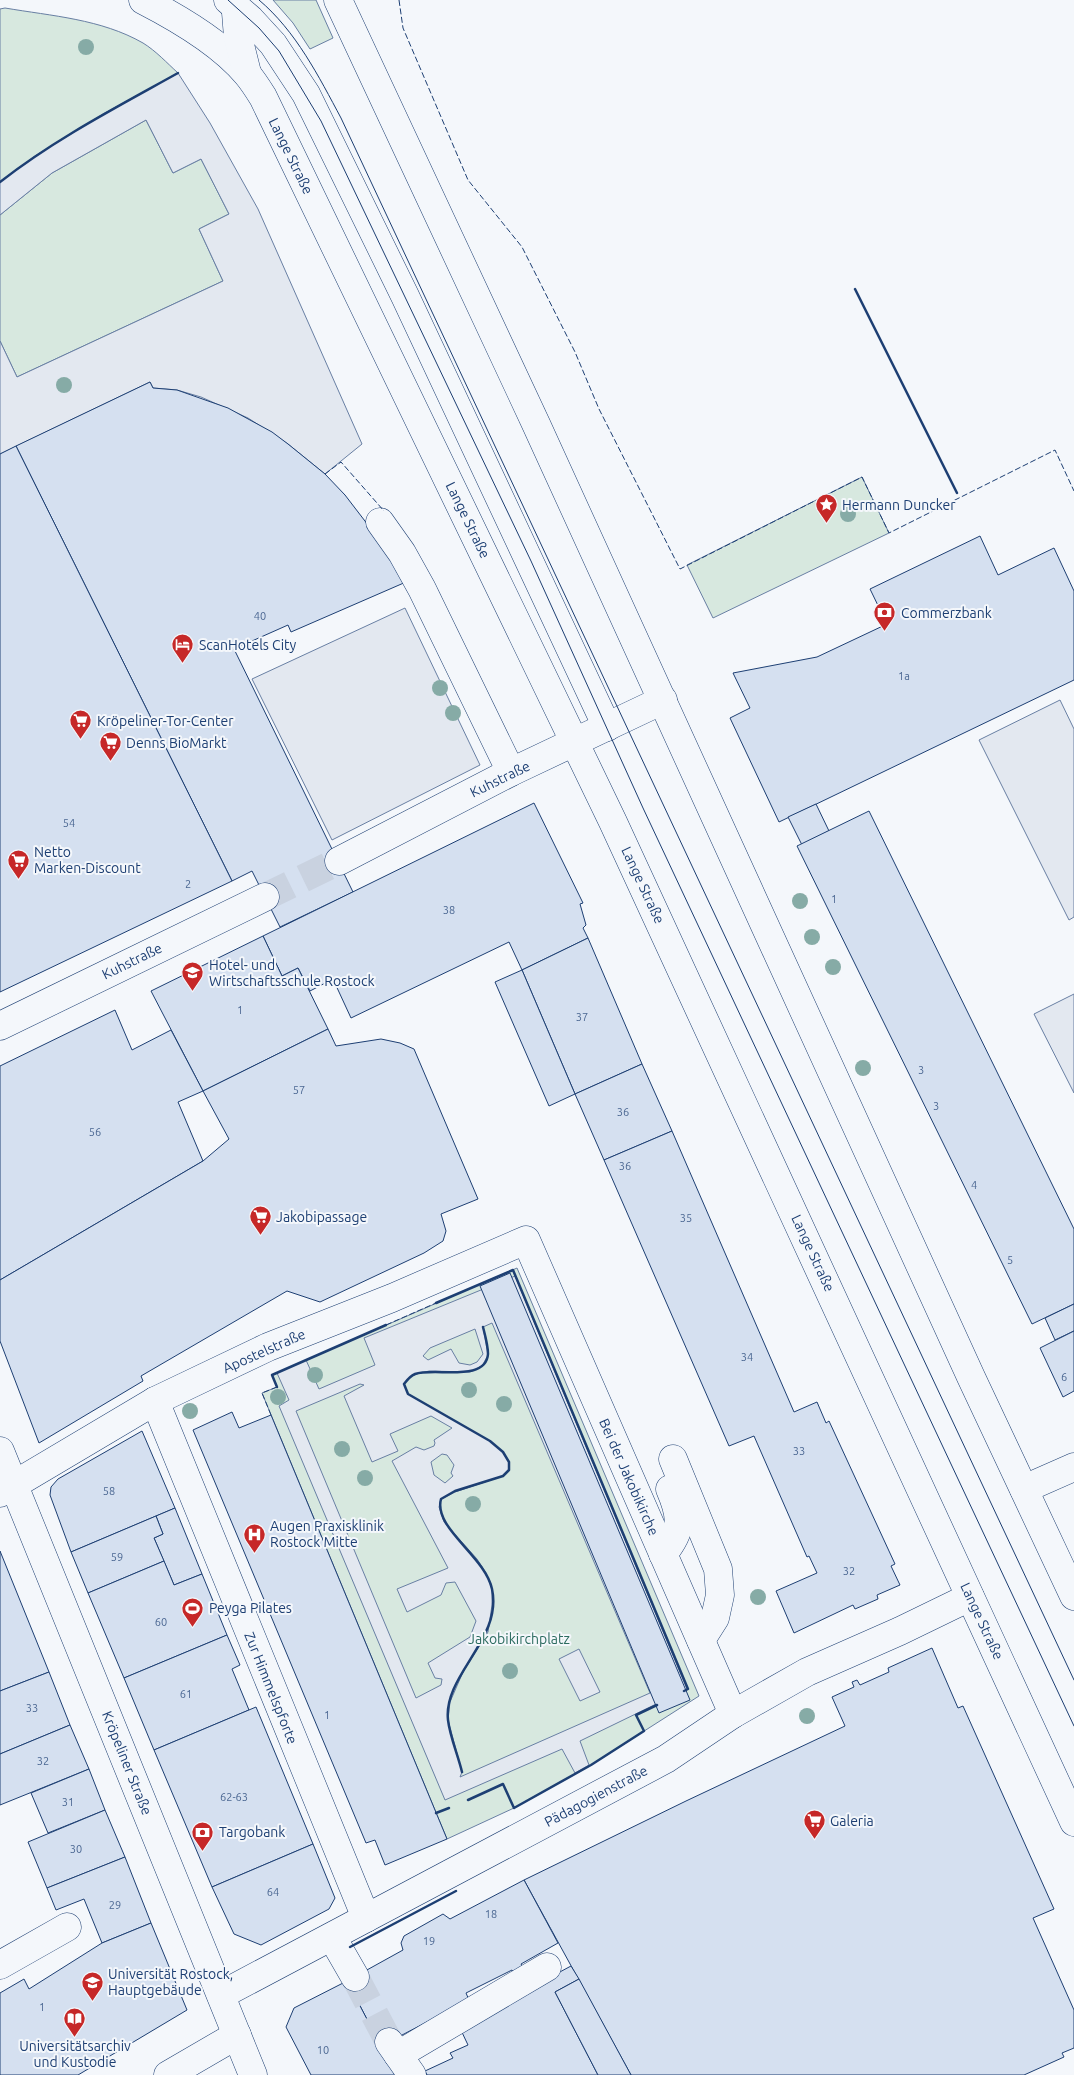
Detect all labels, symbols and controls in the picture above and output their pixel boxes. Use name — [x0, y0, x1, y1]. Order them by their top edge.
street label: Lange Straße — [266, 115, 316, 197]
street label: Lange Straße — [443, 479, 493, 561]
place icon: Hermann Duncker — [814, 493, 838, 524]
place label: Hermann Duncker — [842, 497, 956, 513]
bank icon: Commerzbank — [873, 601, 897, 632]
place label: Commerzbank — [901, 605, 992, 621]
house number: 40 — [254, 610, 266, 622]
hotel icon: ScanHotels City — [171, 633, 195, 664]
place label: ScanHotels City — [199, 637, 297, 653]
house number: 1a — [898, 670, 910, 682]
supermarket icon: Kröpeliner-Tor-Center — [69, 709, 93, 740]
place label: Kröpeliner-Tor-Center — [97, 713, 234, 729]
supermarket icon: Denns BioMarkt — [98, 731, 122, 762]
place label: Denns BioMarkt — [126, 735, 227, 751]
street label: Kuhstraße — [467, 758, 533, 800]
house number: 54 — [63, 817, 75, 829]
place label: Netto Marken-Discount — [34, 844, 141, 876]
street label: Lange Straße — [618, 844, 668, 926]
supermarket icon: Netto Marken-Discount — [6, 848, 30, 879]
house number: 2 — [185, 878, 191, 890]
house number: 1 — [831, 893, 837, 905]
house number: 38 — [443, 904, 455, 916]
street label: Kuhstraße — [99, 940, 165, 982]
place label: Hotel- und Wirtschaftsschule Rostock — [209, 957, 375, 989]
school or university icon: Hotel- und Wirtschaftsschule Rostock — [181, 961, 205, 992]
house number: 1 — [237, 1004, 243, 1016]
house number: 37 — [576, 1011, 588, 1023]
house number: 3 — [918, 1064, 924, 1076]
house number: 57 — [293, 1084, 305, 1096]
house number: 3 — [933, 1100, 939, 1112]
house number: 36 — [617, 1106, 629, 1118]
house number: 56 — [89, 1126, 101, 1138]
house number: 36 — [619, 1160, 631, 1172]
house number: 4 — [971, 1179, 977, 1191]
supermarket icon: Jakobipassage — [248, 1205, 272, 1236]
place label: Jakobipassage — [276, 1209, 367, 1225]
house number: 35 — [680, 1212, 692, 1224]
street label: Lange Straße — [788, 1212, 838, 1294]
house number: 5 — [1007, 1254, 1013, 1266]
street label: Apostelstraße — [220, 1326, 308, 1376]
house number: 34 — [741, 1351, 753, 1363]
house number: 6 — [1061, 1371, 1067, 1383]
street label: Bei der Jakobikirche — [596, 1416, 662, 1538]
house number: 33 — [793, 1445, 805, 1457]
house number: 58 — [103, 1485, 115, 1497]
place label: Augen Praxisklinik Rostock Mitte — [270, 1518, 384, 1550]
hospital icon: Augen Praxisklinik Rostock Mitte — [242, 1522, 266, 1553]
house number: 59 — [111, 1551, 123, 1563]
house number: 32 — [843, 1565, 855, 1577]
street label: Lange Straße — [957, 1580, 1007, 1662]
sports icon: Peyga Pilates — [181, 1596, 205, 1627]
place label: Peyga Pilates — [209, 1600, 292, 1616]
house number: 60 — [155, 1616, 167, 1628]
street label: Zur Himmelspforte — [241, 1630, 301, 1746]
park label: Jakobikirchplatz — [468, 1631, 570, 1647]
house number: 61 — [180, 1688, 192, 1700]
house number: 33 — [26, 1702, 38, 1714]
street label: Kröpeliner Straße — [99, 1709, 155, 1817]
house number: 1 — [324, 1709, 330, 1721]
house number: 32 — [37, 1755, 49, 1767]
street label: Pädagogienstraße — [542, 1762, 650, 1830]
house number: 62-63 — [220, 1791, 248, 1803]
house number: 31 — [62, 1796, 74, 1808]
supermarket icon: Galeria — [802, 1809, 826, 1840]
place label: Galeria — [830, 1813, 874, 1829]
bank icon: Targobank — [191, 1820, 215, 1851]
place label: Targobank — [219, 1824, 285, 1840]
house number: 30 — [70, 1843, 82, 1855]
house number: 64 — [267, 1886, 279, 1898]
house number: 29 — [109, 1899, 121, 1911]
house number: 18 — [485, 1908, 497, 1920]
house number: 19 — [423, 1935, 435, 1947]
place label: Universität Rostock, Hauptgebäude — [108, 1966, 233, 1998]
school or university icon: Universität Rostock, Hauptgebäude — [80, 1970, 104, 2001]
house number: 1 — [39, 2001, 45, 2013]
library icon: Universitätsarchiv und Kustodie — [63, 2006, 87, 2037]
place label: Universitätsarchiv und Kustodie — [19, 2038, 131, 2070]
house number: 10 — [317, 2044, 329, 2056]

